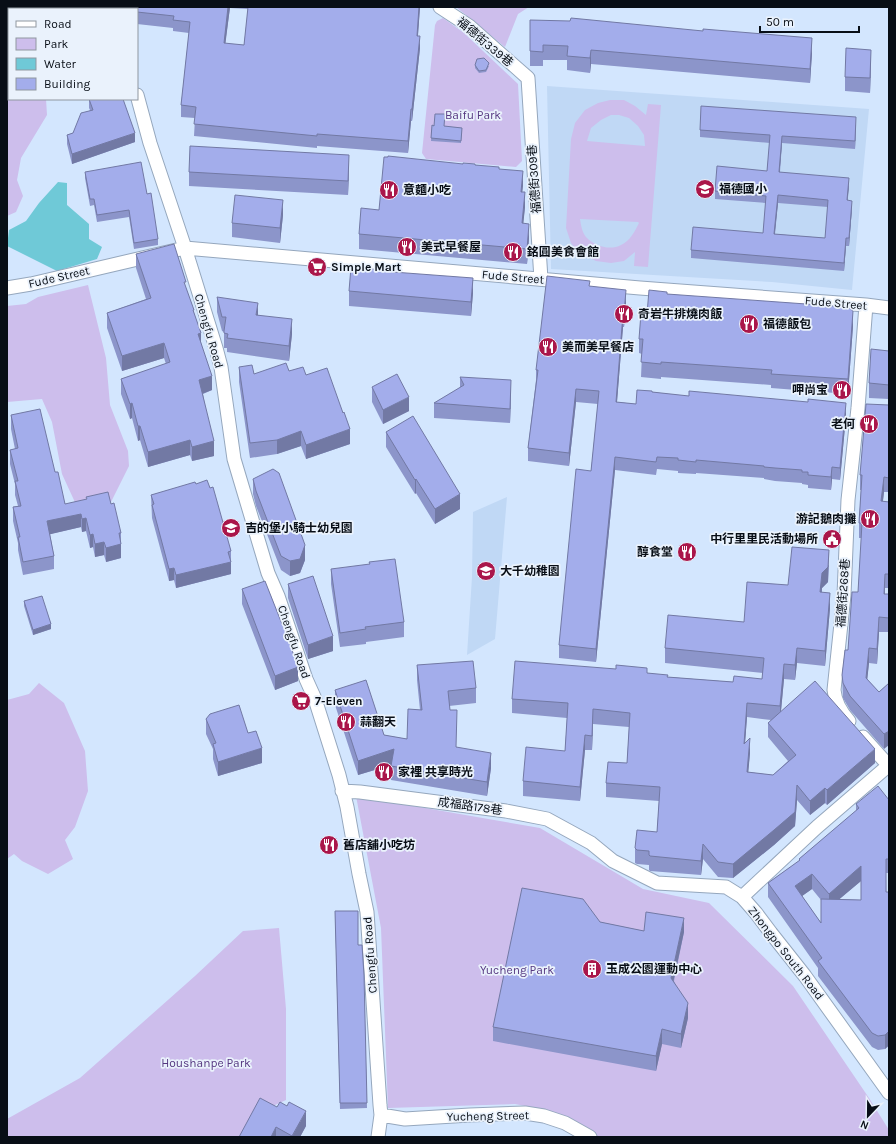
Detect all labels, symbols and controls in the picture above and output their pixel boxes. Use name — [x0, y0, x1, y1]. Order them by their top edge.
legend — [8, 8, 138, 100]
scale bar — [760, 8, 859, 34]
street label: 福德街339巷 — [454, 14, 516, 70]
text: 50 m — [766, 15, 794, 29]
text: Road — [44, 17, 72, 31]
text: Park — [44, 37, 69, 51]
text: Water — [44, 57, 77, 71]
text: Building — [44, 77, 91, 91]
park label: Baifu Park — [445, 108, 501, 122]
street label: 福德街309巷 — [525, 144, 543, 214]
school or university icon: 福德國小 — [694, 178, 716, 200]
restaurant icon: 意麵小吃 — [378, 179, 400, 201]
place label: 福德國小 — [719, 182, 767, 196]
place label: 意麵小吃 — [403, 183, 451, 197]
restaurant icon: 美式早餐屋 — [396, 236, 418, 258]
place label: 美式早餐屋 — [421, 240, 481, 254]
restaurant icon: 銘圓美食會館 — [502, 241, 524, 263]
place label: 銘圓美食會館 — [527, 245, 599, 259]
supermarket icon: Simple Mart — [306, 256, 328, 278]
place label: Simple Mart — [331, 260, 402, 274]
street label: Fude Street — [27, 263, 91, 291]
street label: Fude Street — [481, 267, 545, 287]
street label: Chengfu Road — [192, 292, 226, 370]
street label: Fude Street — [804, 293, 868, 313]
restaurant icon: 奇岩牛排燒肉飯 — [613, 303, 635, 325]
place label: 奇岩牛排燒肉飯 — [638, 307, 723, 321]
restaurant icon: 福德飯包 — [738, 313, 760, 335]
place label: 福德飯包 — [763, 317, 811, 331]
restaurant icon: 美而美早餐店 — [537, 336, 559, 358]
place label: 美而美早餐店 — [562, 340, 634, 354]
restaurant icon: 呷尚宝 — [831, 379, 853, 401]
place label: 呷尚宝 — [792, 383, 828, 397]
restaurant icon: 老何 — [858, 413, 880, 435]
place label: 老何 — [831, 417, 855, 431]
restaurant icon: 游記鵝肉攤 — [859, 508, 881, 530]
place label: 游記鵝肉攤 — [796, 512, 856, 526]
school or university icon: 吉的堡小騎士幼兒園 — [220, 517, 242, 539]
place label: 吉的堡小騎士幼兒園 — [245, 521, 353, 535]
public building icon: 中行里里民活動場所 — [821, 528, 843, 550]
place label: 中行里里民活動場所 — [710, 532, 818, 546]
restaurant icon: 醇食堂 — [676, 541, 698, 563]
place label: 醇食堂 — [637, 545, 673, 559]
street label: 福德街268巷 — [834, 558, 852, 628]
school or university icon: 大千幼稚園 — [475, 560, 497, 582]
place label: 大千幼稚園 — [500, 564, 560, 578]
street label: Chengfu Road — [275, 603, 313, 681]
supermarket icon: 7-Eleven — [290, 690, 312, 712]
place label: 7-Eleven — [315, 694, 363, 708]
restaurant icon: 蒜翻天 — [335, 711, 357, 733]
place label: 蒜翻天 — [360, 715, 396, 729]
restaurant icon: 家裡 共享時光 — [373, 761, 395, 783]
place label: 家裡 共享時光 — [398, 765, 473, 779]
street label: 成福路178巷 — [437, 795, 503, 817]
restaurant icon: 舊店舖小吃坊 — [318, 834, 340, 856]
place label: 舊店舖小吃坊 — [343, 838, 415, 852]
street label: Zhongpo South Road — [745, 904, 827, 1002]
street label: Chengfu Road — [360, 916, 380, 994]
building icon: 玉成公園運動中心 — [581, 958, 603, 980]
place label: 玉成公園運動中心 — [606, 962, 702, 976]
park label: Yucheng Park — [480, 963, 554, 977]
park label: Houshanpe Park — [161, 1056, 251, 1070]
north arrow — [848, 1096, 888, 1136]
street label: Yucheng Street — [447, 1108, 530, 1124]
text: N — [858, 1117, 871, 1132]

